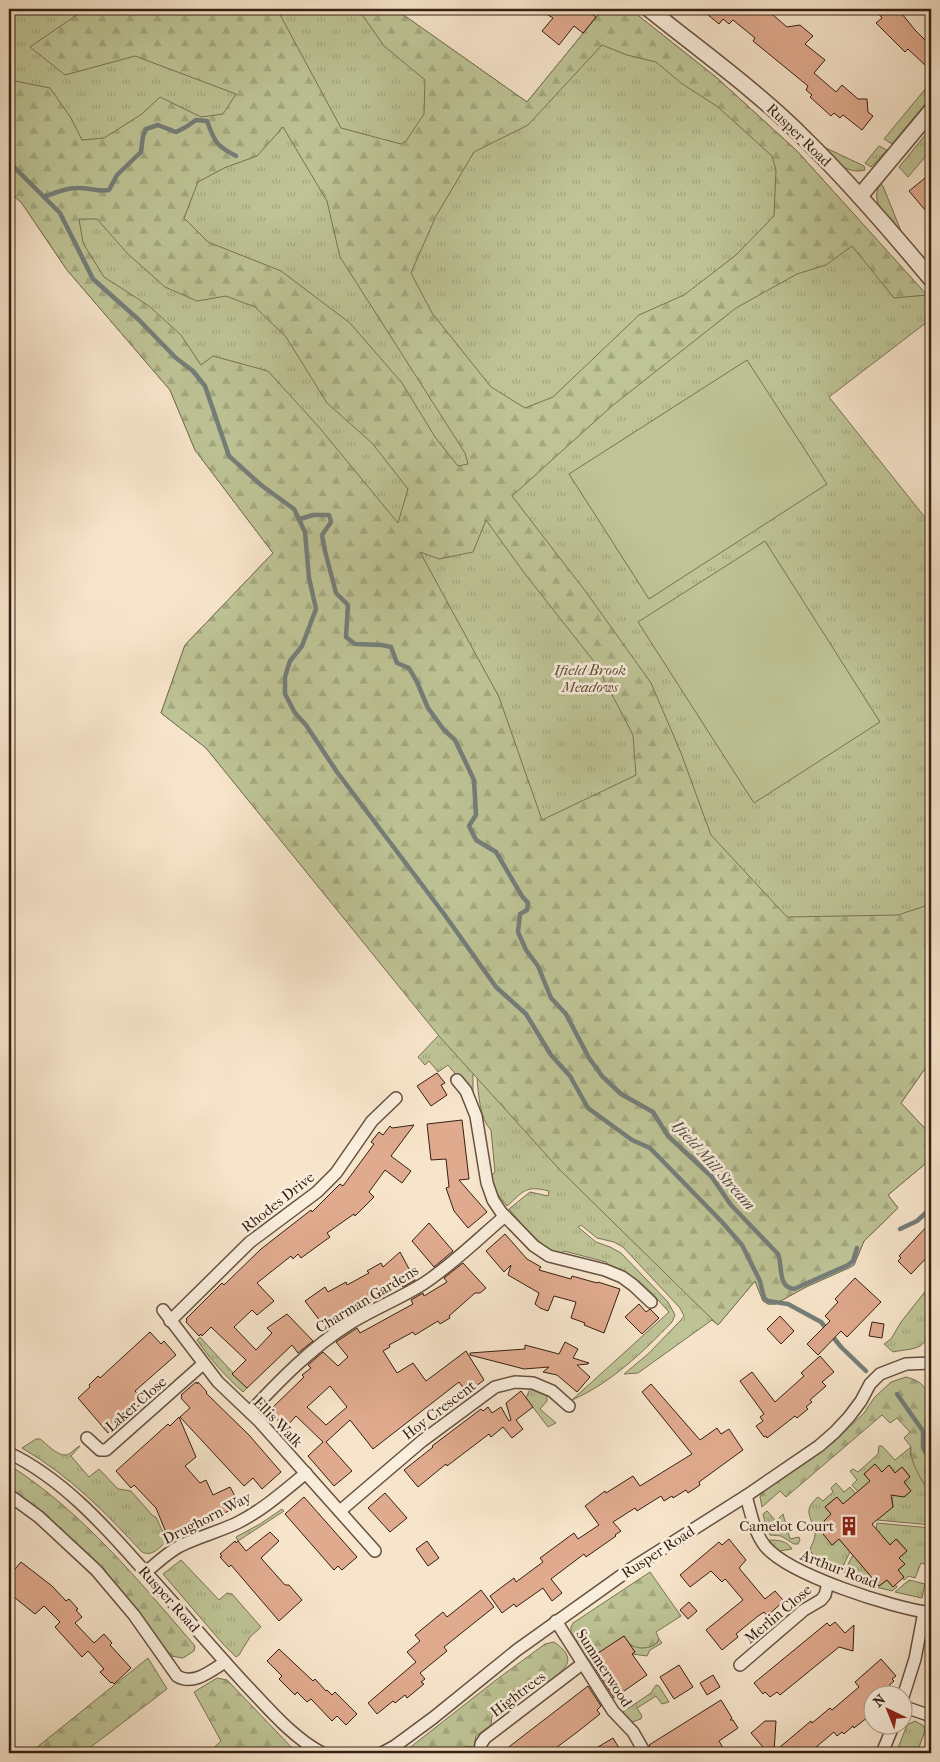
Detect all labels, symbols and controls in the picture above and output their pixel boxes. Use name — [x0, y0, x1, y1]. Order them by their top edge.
street label: Rusper Road — [763, 100, 836, 171]
park label: Ifield Brook Meadows — [553, 661, 626, 696]
water label: Ifield Mill Stream — [668, 1115, 760, 1214]
street label: Rhodes Drive — [238, 1168, 319, 1236]
street label: Charman Gardens — [312, 1261, 422, 1337]
street label: Laker Close — [102, 1372, 171, 1435]
street label: Hoy Crescent — [399, 1376, 480, 1443]
street label: Ellis Walk — [250, 1393, 307, 1451]
street label: Drughorn Way — [160, 1488, 255, 1548]
building icon: Camelot Court — [838, 1515, 860, 1537]
place label: Camelot Court — [739, 1517, 835, 1535]
street label: Rusper Road — [618, 1521, 698, 1582]
street label: Arthur Road — [797, 1546, 881, 1592]
street label: Rusper Road — [134, 1562, 204, 1637]
street label: Merlin Close — [741, 1580, 816, 1647]
street label: Summerwood — [572, 1626, 636, 1711]
street label: Hightrees — [487, 1667, 550, 1721]
north arrow — [862, 1684, 912, 1734]
text: N — [870, 1691, 889, 1711]

